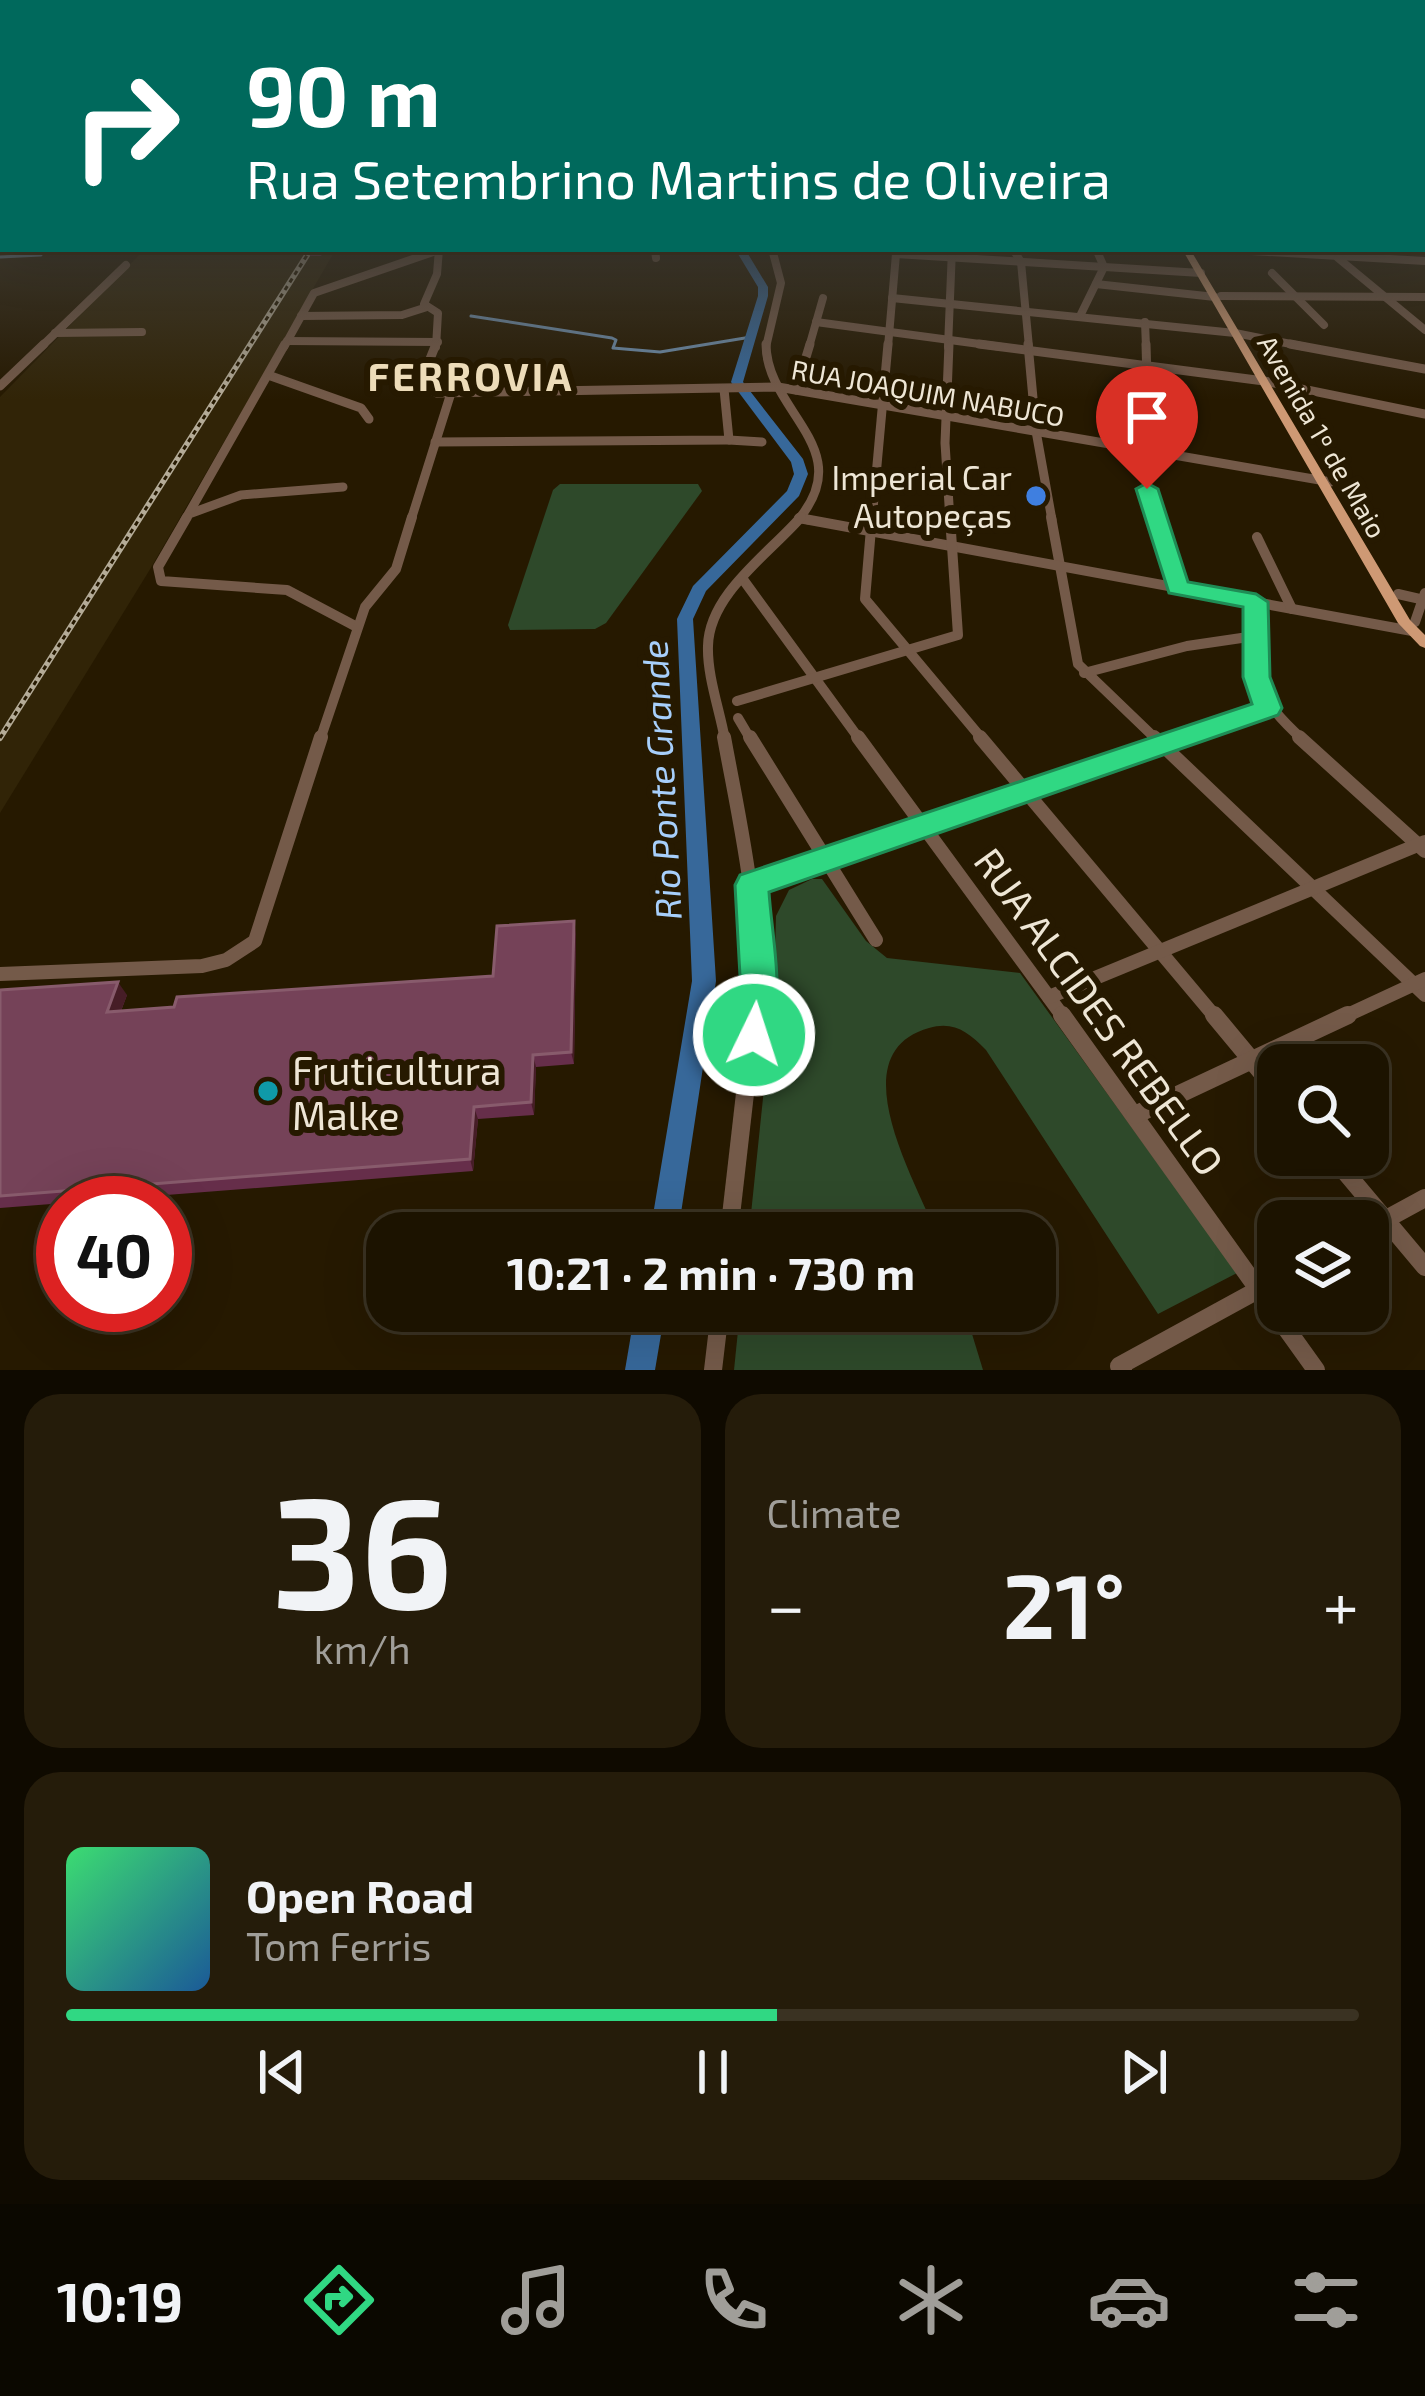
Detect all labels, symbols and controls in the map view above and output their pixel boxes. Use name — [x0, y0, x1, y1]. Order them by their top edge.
text: 90 m — [246, 43, 441, 144]
icon: right — [48, 48, 204, 204]
text: Rua Setembrino Martins de Oliveira — [246, 145, 1111, 210]
street label: Avenida 1º de Maio — [1252, 329, 1394, 543]
district label: FERROVIA — [368, 352, 574, 399]
street label: RUA JOAQUIM NABUCO — [789, 352, 1067, 433]
pin — [1096, 366, 1198, 489]
icon: arrive — [1114, 384, 1180, 450]
place label: Imperial Car Autopeças — [832, 457, 1012, 537]
marker: Imperial Car Autopeças — [1023, 483, 1049, 509]
water label: Rio Ponte Grande — [631, 639, 689, 921]
street label: RUA ALCIDES REBELLO — [966, 838, 1234, 1184]
position arrow — [691, 972, 817, 1098]
map controls — [1257, 1044, 1389, 1332]
button: search — [1257, 1044, 1389, 1176]
place label: Fruticultura Malke — [292, 1046, 502, 1138]
marker: Fruticultura Malke — [255, 1078, 281, 1104]
speed limit sign: 40 — [36, 1176, 192, 1332]
button: layers — [1257, 1200, 1389, 1332]
text: 10:21 · 2 min · 730 m — [507, 1245, 915, 1299]
text: 36 — [272, 1453, 453, 1640]
text: Climate — [767, 1489, 901, 1536]
text: 21° — [1003, 1549, 1125, 1657]
text: − — [767, 1564, 805, 1643]
text: + — [1323, 1564, 1359, 1643]
text: km/h — [314, 1625, 411, 1672]
text: Open Road — [246, 1868, 474, 1922]
text: Tom Ferris — [246, 1922, 431, 1969]
icon: previous — [249, 2039, 315, 2105]
icon: pause — [680, 2039, 746, 2105]
icon: next — [1111, 2039, 1177, 2105]
icon: directions — [297, 2258, 381, 2342]
icon: music — [494, 2258, 578, 2342]
icon: phone — [692, 2258, 776, 2342]
icon: climate — [889, 2258, 973, 2342]
icon: car — [1087, 2258, 1171, 2342]
icon: filters — [1284, 2258, 1368, 2342]
text: 10:19 — [57, 2268, 183, 2333]

